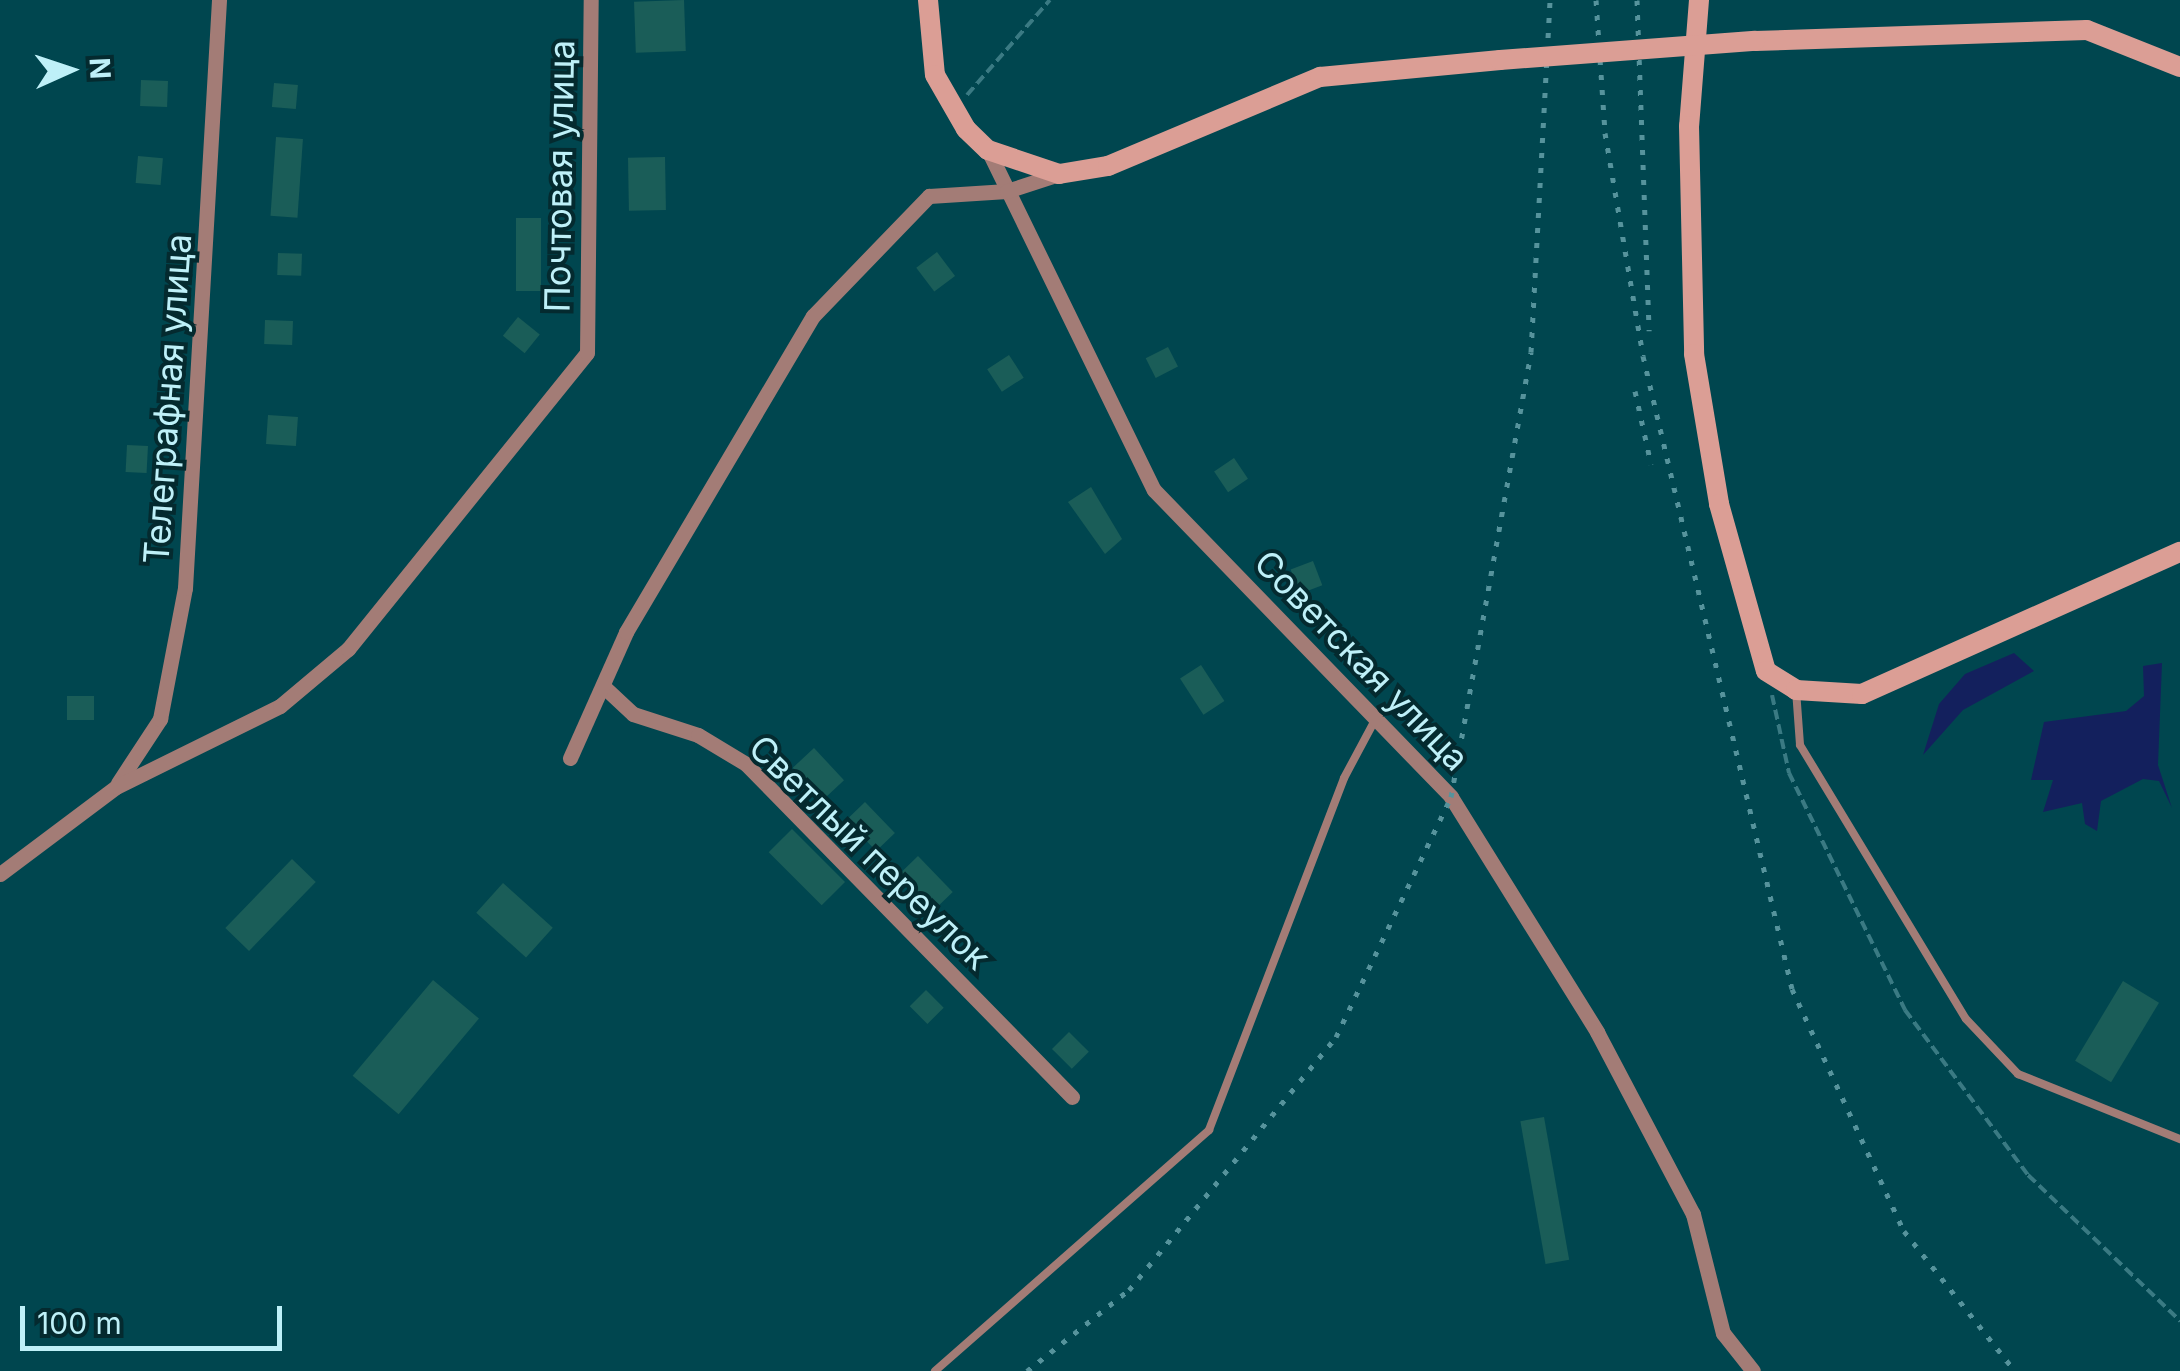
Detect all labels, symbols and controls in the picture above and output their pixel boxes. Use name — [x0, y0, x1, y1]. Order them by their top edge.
north arrow — [20, 20, 120, 120]
street label: Почтовая улица — [536, 39, 582, 313]
text: N — [82, 57, 117, 80]
street label: Телеграфная улица — [134, 232, 200, 566]
street label: Советская улица — [1246, 541, 1478, 779]
street label: Светлый переулок — [741, 726, 999, 978]
scale bar — [25, 1286, 288, 1348]
text: 100 m — [37, 1305, 122, 1341]

